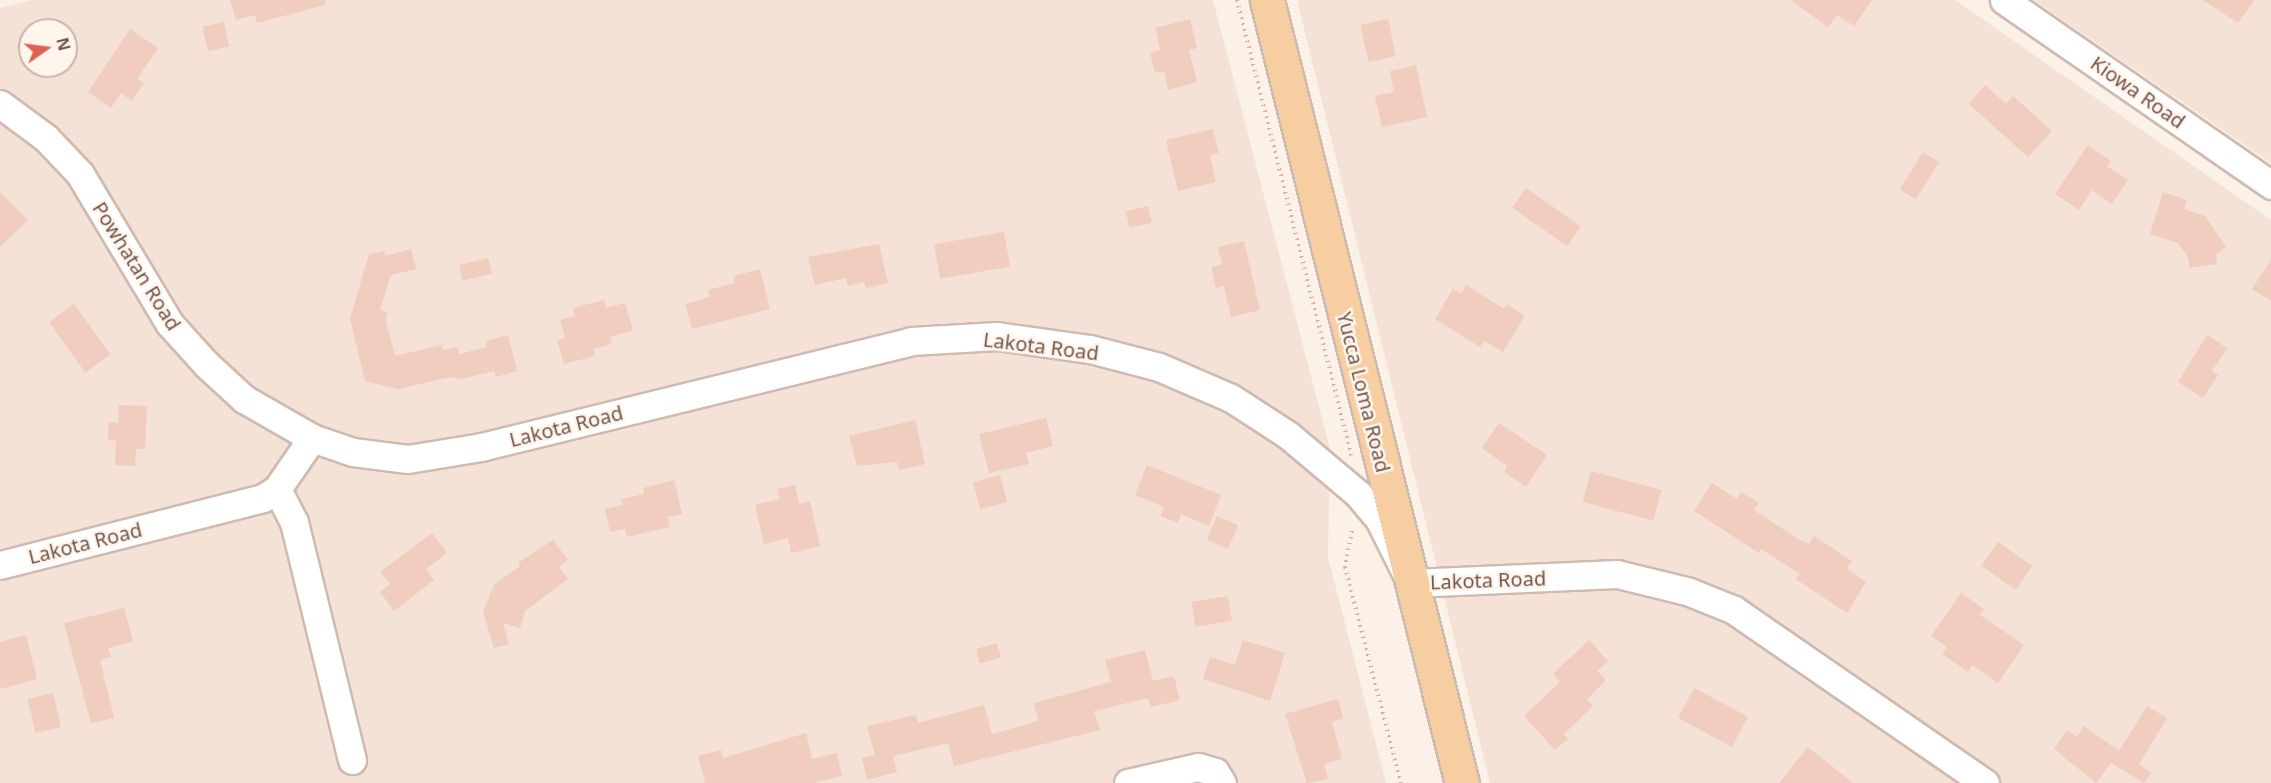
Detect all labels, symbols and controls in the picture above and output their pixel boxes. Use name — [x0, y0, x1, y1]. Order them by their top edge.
north arrow — [18, 18, 78, 78]
text: N — [51, 35, 76, 53]
street label: Kiowa Road — [2086, 51, 2190, 133]
street label: Powhatan Road — [88, 197, 186, 335]
street label: Yucca Loma Road — [1332, 309, 1396, 475]
street label: Lakota Road — [982, 327, 1100, 365]
street label: Lakota Road — [507, 400, 625, 452]
street label: Lakota Road — [26, 517, 144, 569]
street label: Lakota Road — [1430, 566, 1546, 594]

